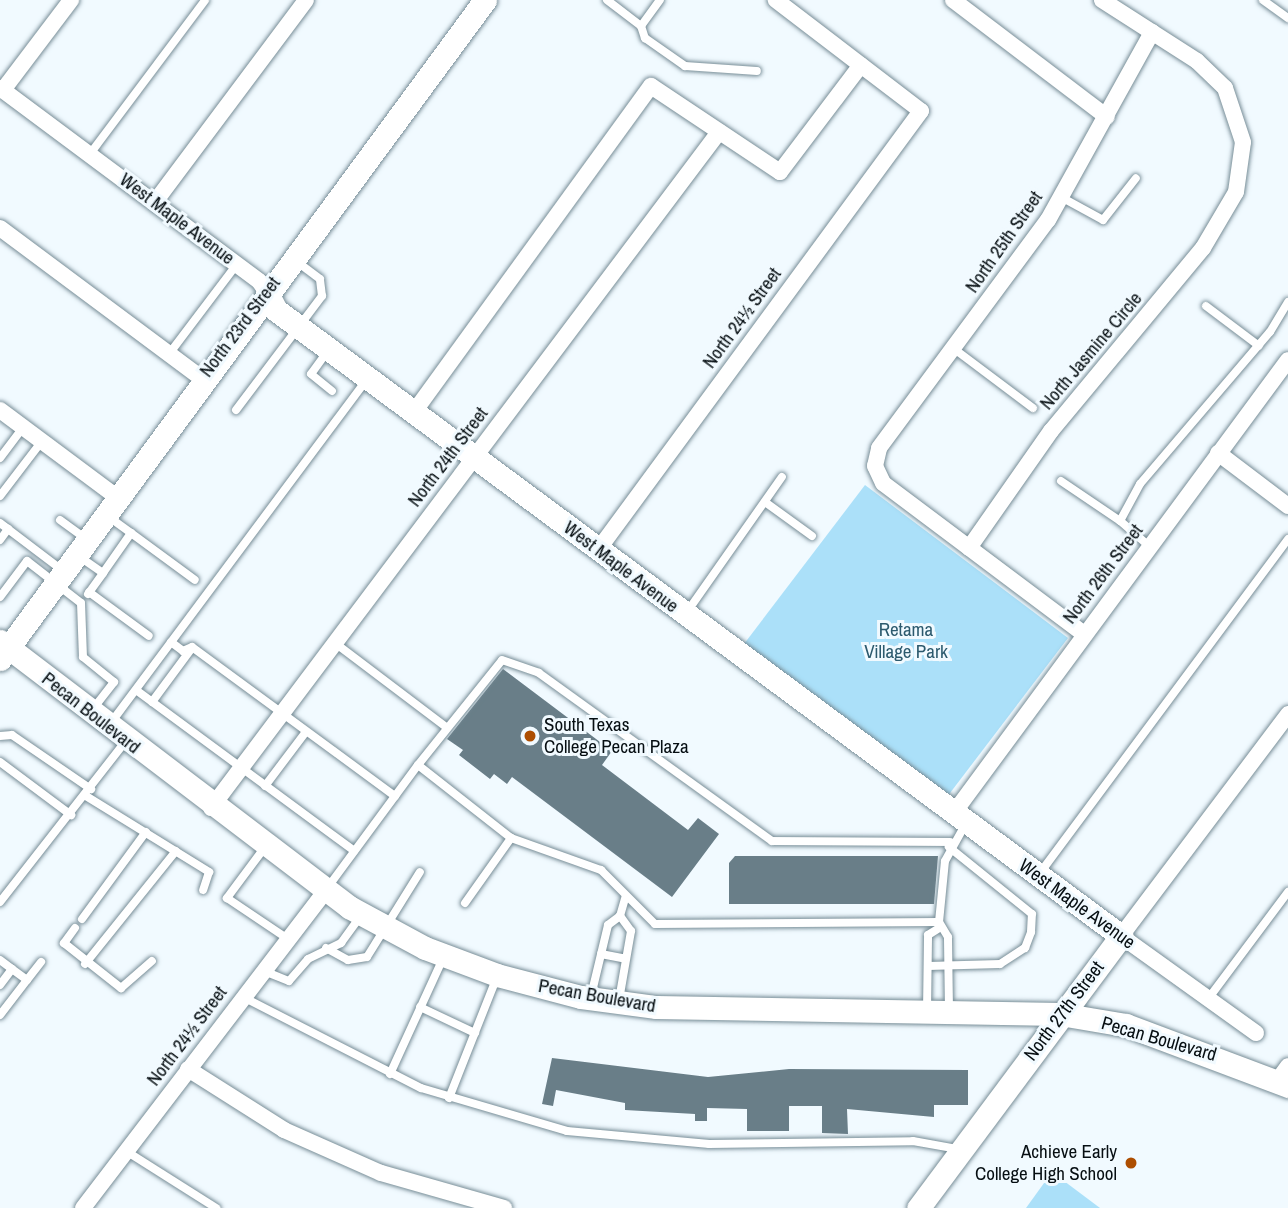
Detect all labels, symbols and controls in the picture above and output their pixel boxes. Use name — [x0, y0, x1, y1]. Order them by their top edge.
street label: West Maple Avenue — [115, 168, 239, 270]
street label: North 25th Street — [961, 187, 1047, 297]
street label: North 24½ Street — [698, 263, 786, 373]
street label: North 23rd Street — [195, 272, 285, 382]
street label: North Jasmine Circle — [1035, 288, 1147, 414]
street label: North 24th Street — [403, 403, 493, 511]
street label: West Maple Avenue — [559, 516, 683, 618]
street label: North 26th Street — [1058, 520, 1148, 628]
park label: Retama Village Park — [864, 619, 948, 663]
street label: Pecan Boulevard — [37, 667, 145, 759]
place label: South Texas College Pecan Plaza — [544, 714, 689, 758]
marker: South Texas College Pecan Plaza — [522, 728, 538, 744]
street label: West Maple Avenue — [1014, 854, 1140, 954]
street label: North 27th Street — [1019, 957, 1109, 1065]
street label: Pecan Boulevard — [537, 974, 657, 1018]
street label: North 24½ Street — [142, 982, 232, 1090]
street label: Pecan Boulevard — [1099, 1012, 1219, 1066]
place label: Achieve Early College High School — [975, 1141, 1117, 1185]
marker: Achieve Early College High School — [1123, 1155, 1139, 1171]

